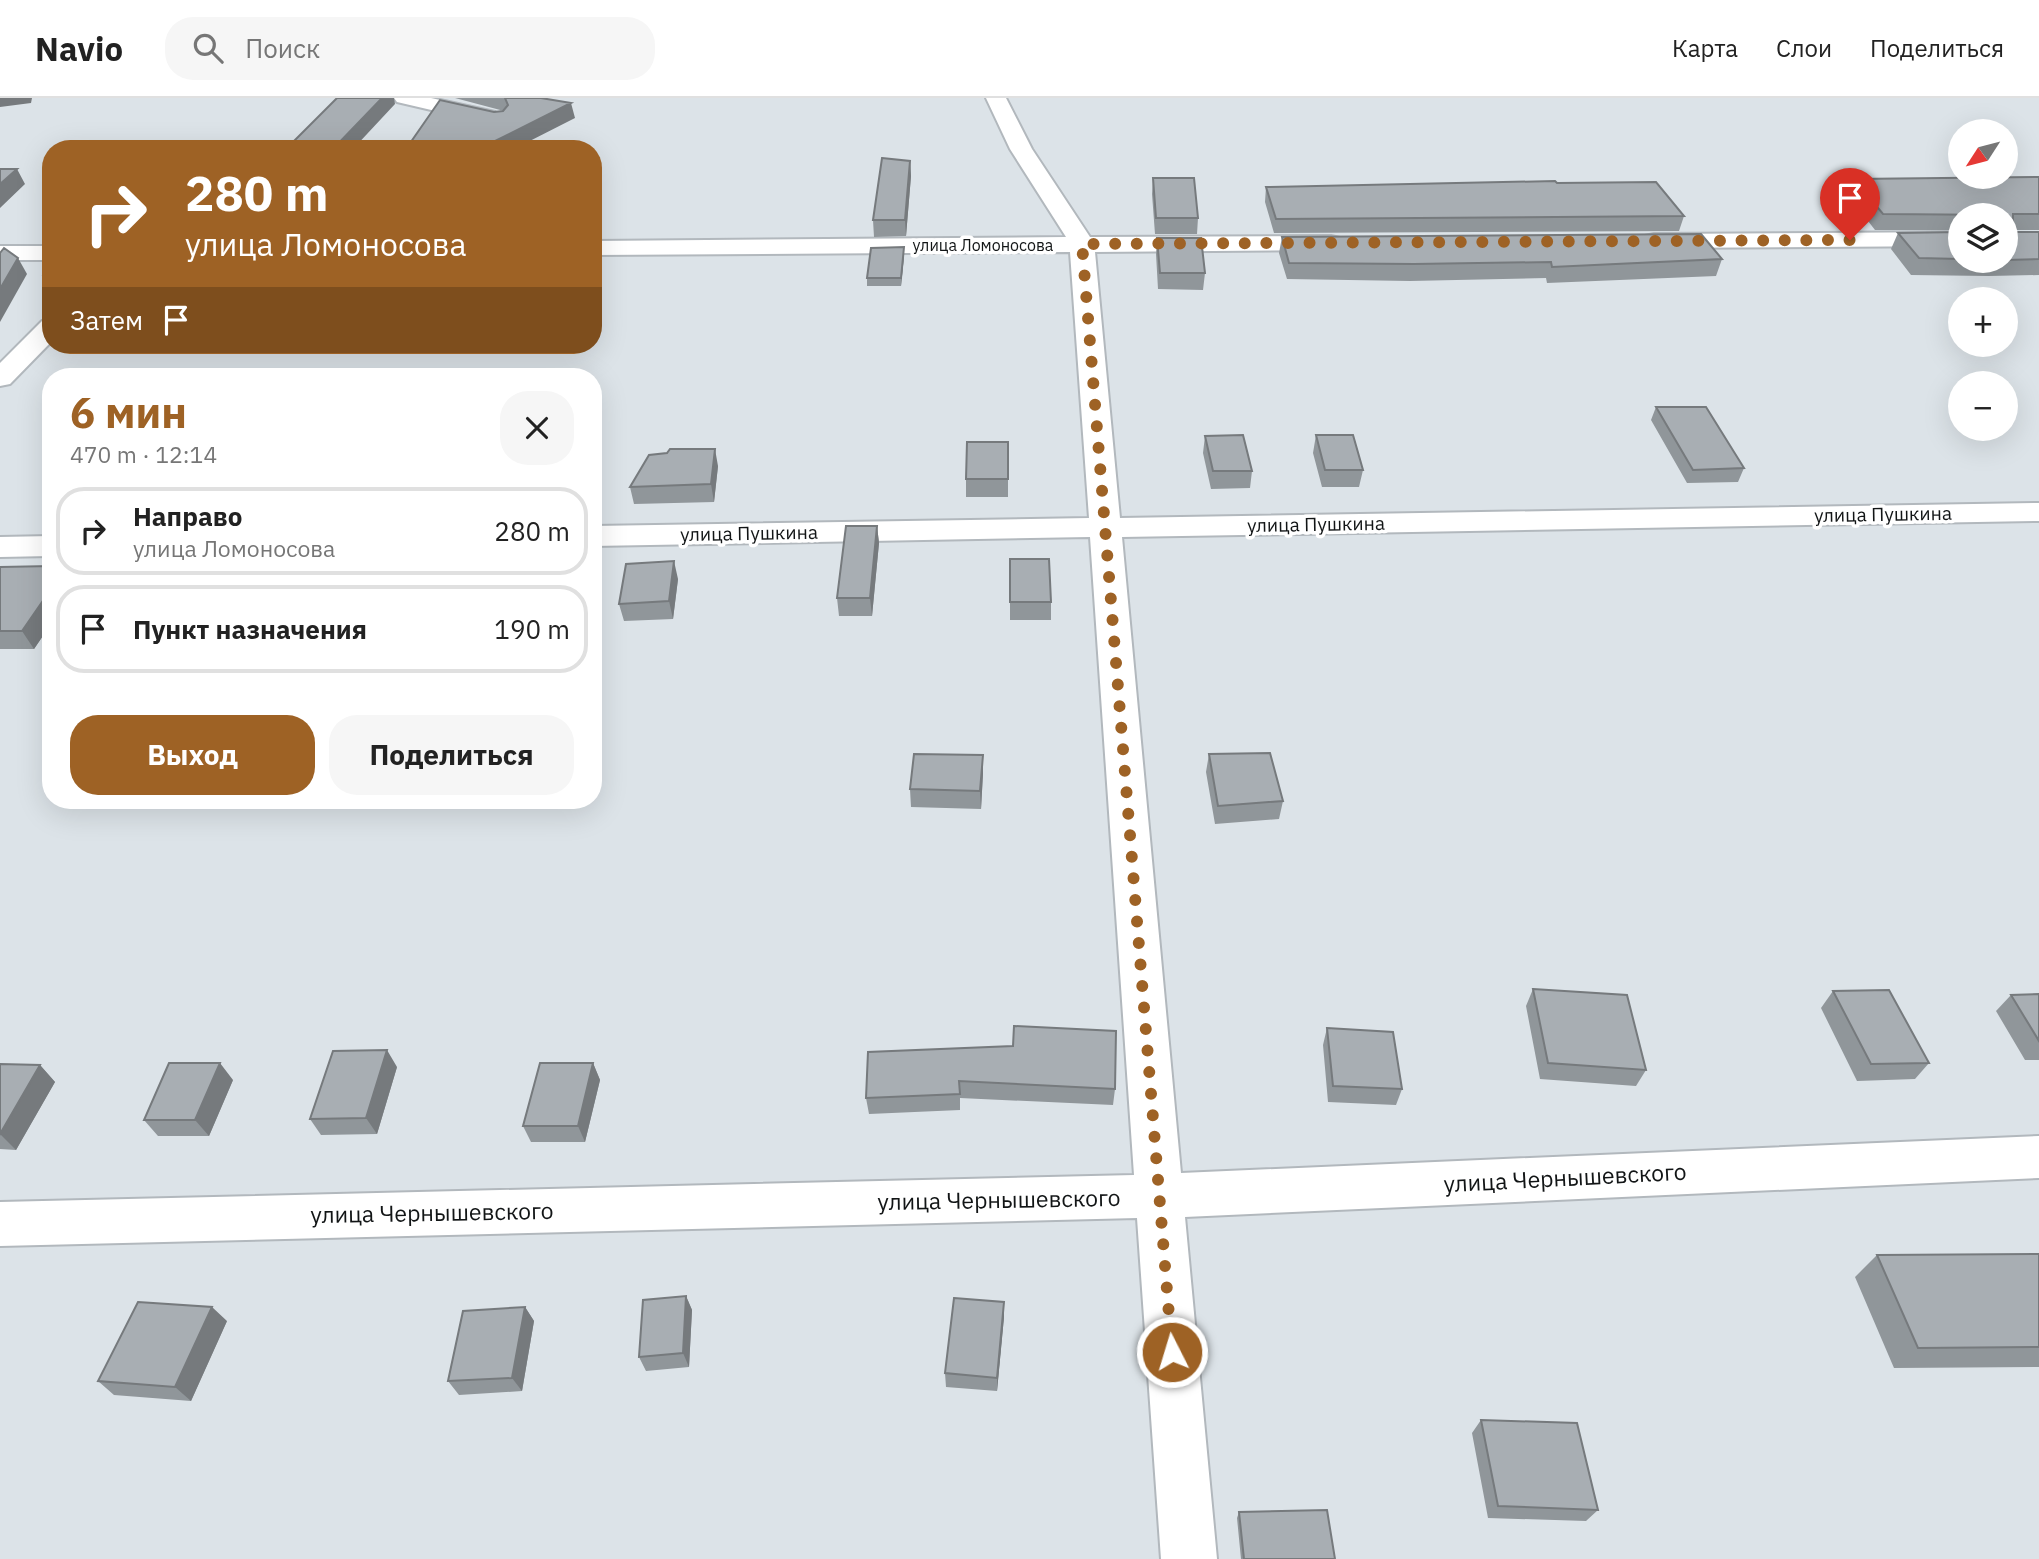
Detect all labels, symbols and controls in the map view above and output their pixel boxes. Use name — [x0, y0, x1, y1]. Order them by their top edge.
search box — [165, 17, 655, 80]
text: Navio — [35, 27, 123, 70]
icon: search — [189, 29, 227, 67]
text: Поиск — [245, 31, 320, 65]
text: Карта — [1672, 32, 1738, 64]
text: Слои — [1776, 32, 1832, 64]
text: Поделиться — [1870, 32, 2004, 64]
north arrow — [1948, 119, 2018, 189]
map controls — [1948, 119, 2018, 441]
text: 280 m — [185, 161, 329, 224]
icon: right — [70, 168, 161, 259]
pin — [1820, 168, 1880, 240]
icon: arrive — [1831, 179, 1869, 217]
button: layers — [1948, 203, 2018, 273]
text: улица Ломоносова — [185, 223, 467, 265]
street label: улица Ломоносова — [913, 235, 1054, 255]
button: + — [1948, 287, 2018, 357]
icon: arrive — [157, 301, 195, 339]
text: Затем — [70, 303, 143, 337]
button: − — [1948, 371, 2018, 441]
text: 6 мин — [70, 385, 187, 440]
button: close — [500, 391, 574, 465]
text: 470 m · 12:14 — [70, 439, 217, 469]
text: Направо — [133, 499, 242, 533]
street label: улица Пушкина — [1814, 501, 1952, 527]
street label: улица Пушкина — [1247, 511, 1385, 537]
icon: right — [74, 512, 112, 550]
text: 280 m — [494, 514, 570, 548]
street label: улица Пушкина — [680, 520, 818, 546]
text: улица Ломоносова — [133, 533, 335, 563]
icon: arrive — [74, 610, 112, 648]
text: Пункт назначения — [133, 612, 367, 646]
text: 190 m — [494, 612, 570, 646]
button: Выход — [70, 715, 315, 795]
button: Поделиться — [329, 715, 574, 795]
street label: улица Чернышевского — [1443, 1156, 1687, 1198]
street label: улица Чернышевского — [877, 1182, 1121, 1216]
street label: улица Чернышевского — [310, 1195, 554, 1229]
position arrow — [1135, 1315, 1209, 1389]

